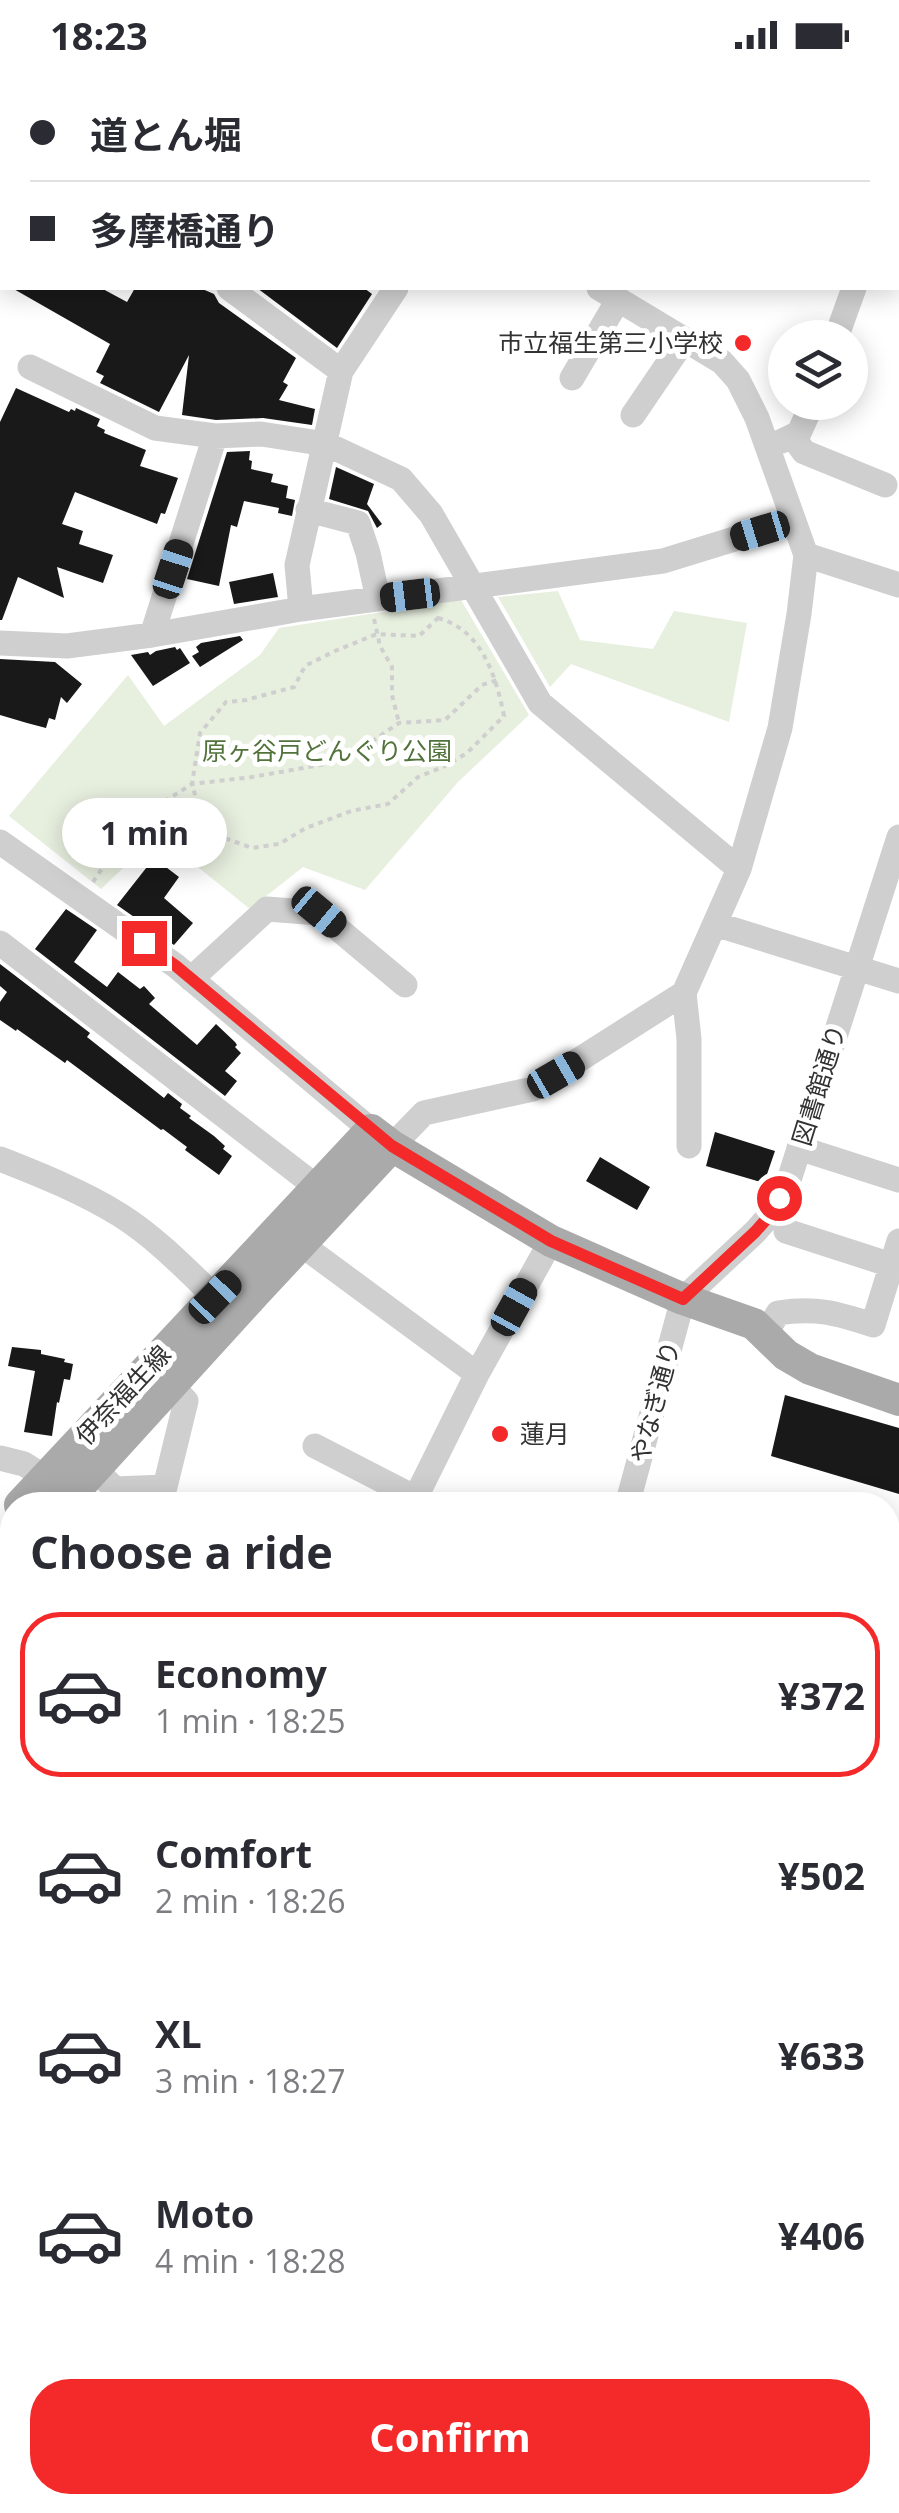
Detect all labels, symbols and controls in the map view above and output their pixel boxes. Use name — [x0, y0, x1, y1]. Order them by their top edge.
text: 18:23 — [50, 9, 148, 61]
text: 道とん堀 — [90, 108, 242, 160]
text: 多摩橋通り — [90, 204, 280, 256]
map controls — [768, 320, 868, 420]
button: layers — [768, 320, 868, 420]
place label: 市立福生第三小学校 — [498, 325, 723, 359]
marker: 市立福生第三小学校 — [732, 332, 754, 354]
car — [727, 508, 793, 554]
car — [149, 536, 197, 602]
car — [378, 576, 442, 614]
park label: 原ヶ谷戸どんぐり公園 — [202, 733, 452, 767]
callout: 1 min — [62, 798, 226, 868]
text: 1 min — [100, 811, 189, 854]
car — [286, 881, 352, 943]
route end — [122, 921, 167, 966]
street label: 図書館通り — [784, 1020, 853, 1149]
car — [523, 1047, 589, 1103]
route start — [757, 1176, 802, 1221]
car — [183, 1265, 247, 1329]
car — [486, 1273, 542, 1341]
street label: 伊奈福生線 — [67, 1337, 177, 1452]
street label: やなぎ通り — [621, 1337, 687, 1467]
place label: 蓮月 — [520, 1416, 570, 1450]
marker: 蓮月 — [489, 1423, 511, 1445]
text: Choose a ride — [30, 1521, 333, 1582]
text: Economy — [155, 1647, 327, 1699]
icon: car — [35, 1650, 125, 1740]
text: ¥372 — [778, 1669, 865, 1721]
text: 1 min · 18:25 — [155, 1699, 346, 1742]
text: Comfort — [155, 1827, 312, 1879]
icon: car — [35, 1830, 125, 1920]
text: ¥502 — [778, 1849, 865, 1901]
text: 2 min · 18:26 — [155, 1879, 346, 1922]
text: XL — [155, 2007, 202, 2059]
icon: car — [35, 2010, 125, 2100]
text: ¥633 — [778, 2029, 865, 2081]
text: 3 min · 18:27 — [155, 2059, 346, 2102]
text: Moto — [155, 2187, 254, 2239]
icon: car — [35, 2190, 125, 2280]
text: ¥406 — [778, 2209, 865, 2261]
text: 4 min · 18:28 — [155, 2239, 346, 2282]
button: Confirm — [30, 2379, 870, 2494]

